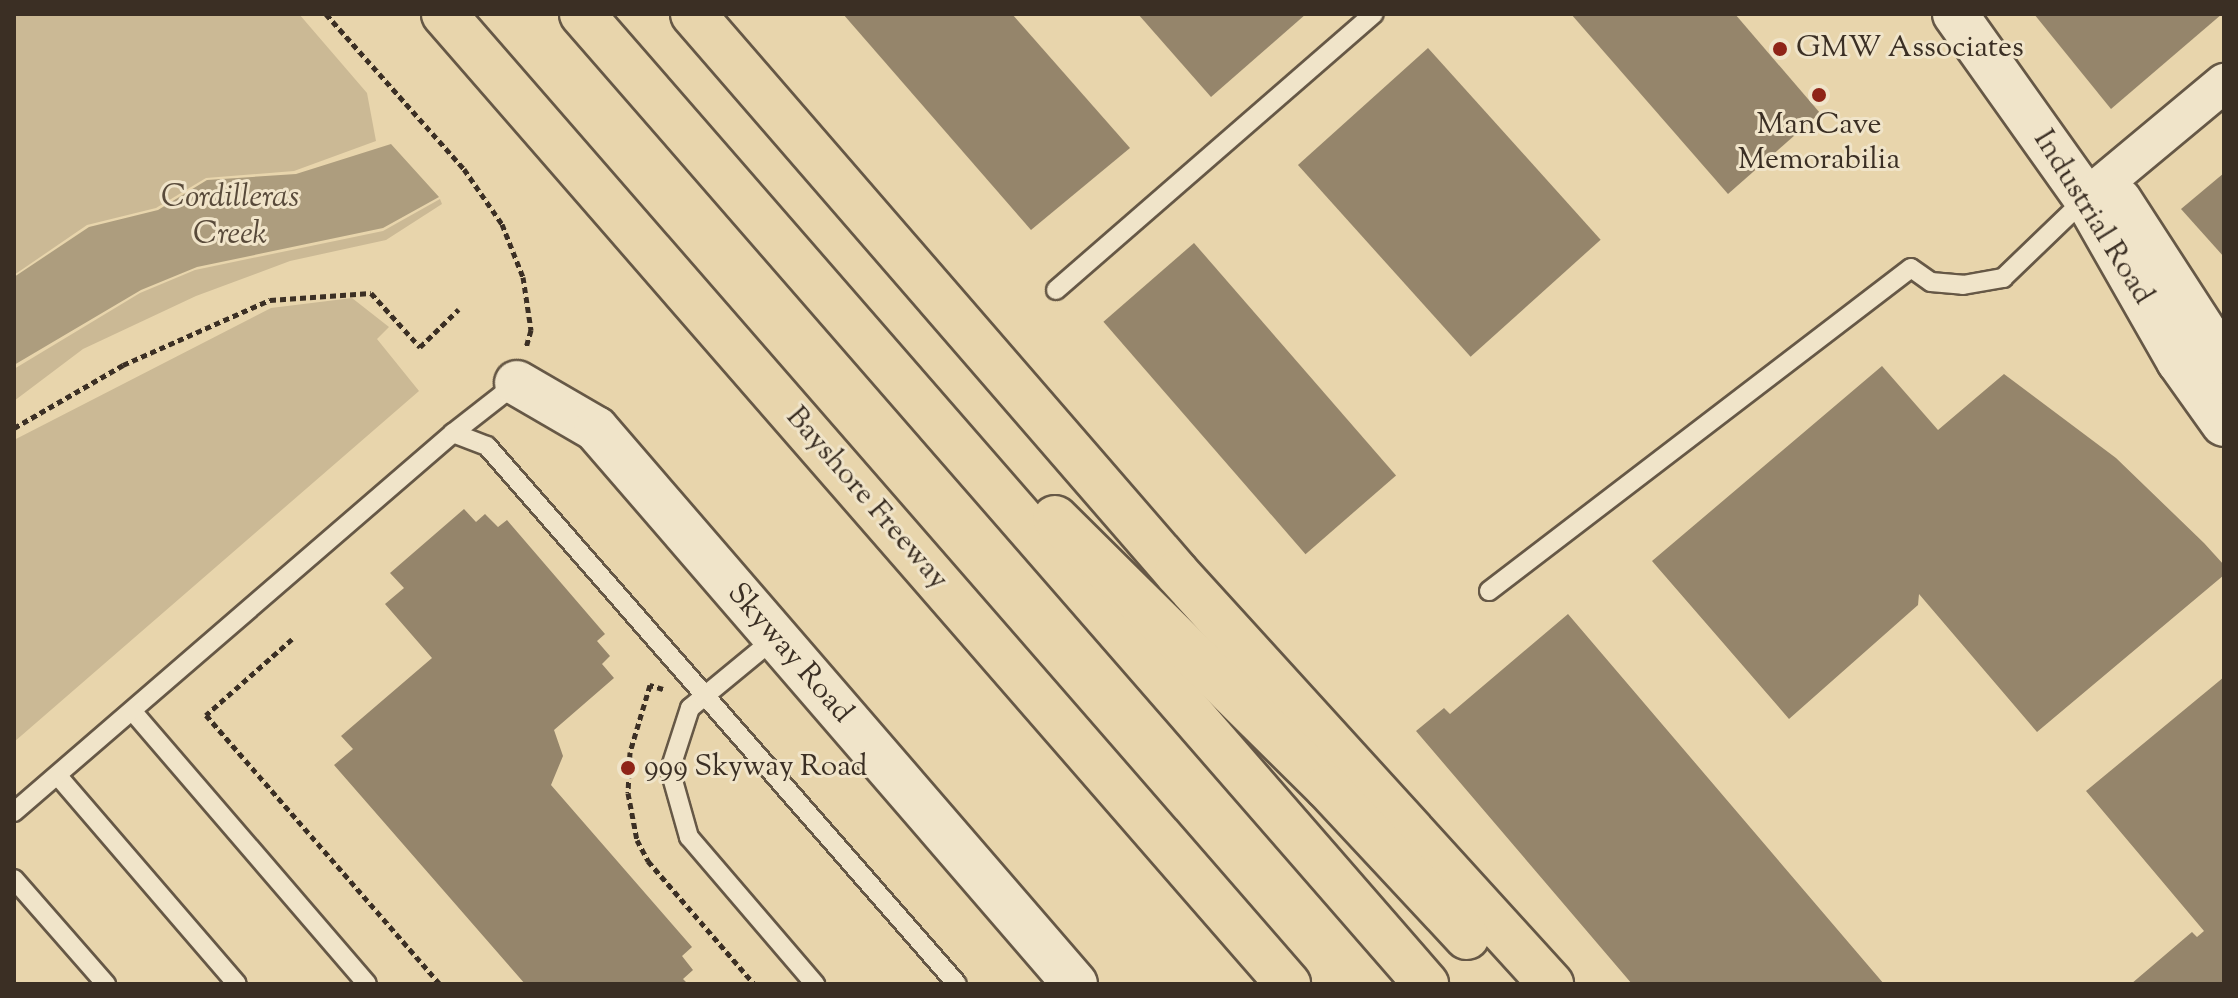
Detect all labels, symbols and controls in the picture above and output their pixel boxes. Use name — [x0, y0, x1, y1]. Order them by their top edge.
place label: GMW Associates — [1796, 31, 2024, 67]
marker: GMW Associates — [1771, 40, 1789, 58]
marker: ManCave Memorabilia — [1810, 86, 1828, 104]
place label: ManCave Memorabilia — [1738, 108, 1900, 178]
street label: Industrial Road — [2024, 124, 2160, 312]
water label: Cordilleras Creek — [161, 180, 299, 255]
street label: Bayshore Freeway — [777, 400, 955, 598]
street label: Skyway Road — [719, 577, 859, 731]
place label: 999 Skyway Road — [644, 750, 868, 786]
marker: 999 Skyway Road — [619, 759, 637, 777]

